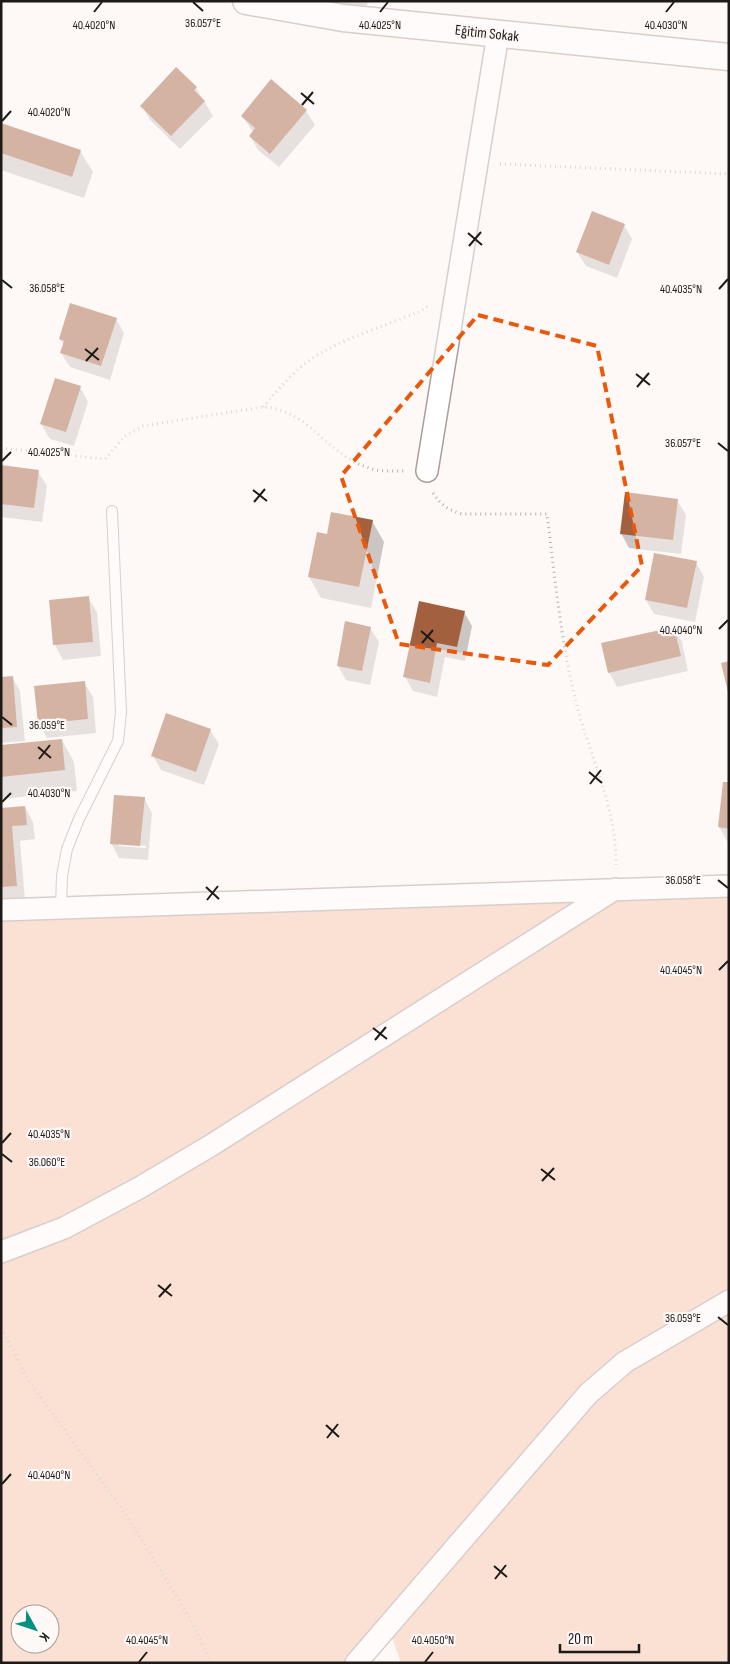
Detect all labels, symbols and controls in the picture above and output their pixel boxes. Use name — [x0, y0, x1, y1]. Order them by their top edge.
text: 36.057°E — [185, 16, 221, 31]
text: 40.4020°N — [73, 18, 115, 33]
text: 40.4025°N — [359, 18, 401, 33]
text: 40.4030°N — [645, 18, 687, 33]
street label: Eğitim Sokak — [454, 21, 520, 46]
text: 40.4020°N — [28, 105, 70, 120]
text: 36.058°E — [29, 281, 65, 296]
text: 40.4035°N — [660, 282, 702, 297]
text: 36.057°E — [665, 436, 701, 451]
text: 40.4025°N — [28, 445, 70, 460]
text: 40.4040°N — [660, 623, 702, 638]
text: 36.059°E — [29, 718, 65, 733]
text: 40.4030°N — [28, 786, 70, 801]
text: 36.058°E — [665, 873, 701, 888]
text: 40.4045°N — [660, 963, 702, 978]
text: 40.4035°N — [28, 1127, 70, 1142]
text: 36.060°E — [29, 1155, 65, 1170]
text: 36.059°E — [665, 1311, 701, 1326]
text: 40.4040°N — [28, 1468, 70, 1483]
north arrow — [10, 1604, 60, 1654]
scale bar — [560, 1622, 639, 1654]
text: K — [36, 1629, 53, 1645]
text: 20 m — [568, 1630, 593, 1649]
text: 40.4045°N — [126, 1633, 168, 1648]
text: 40.4050°N — [412, 1633, 454, 1648]

